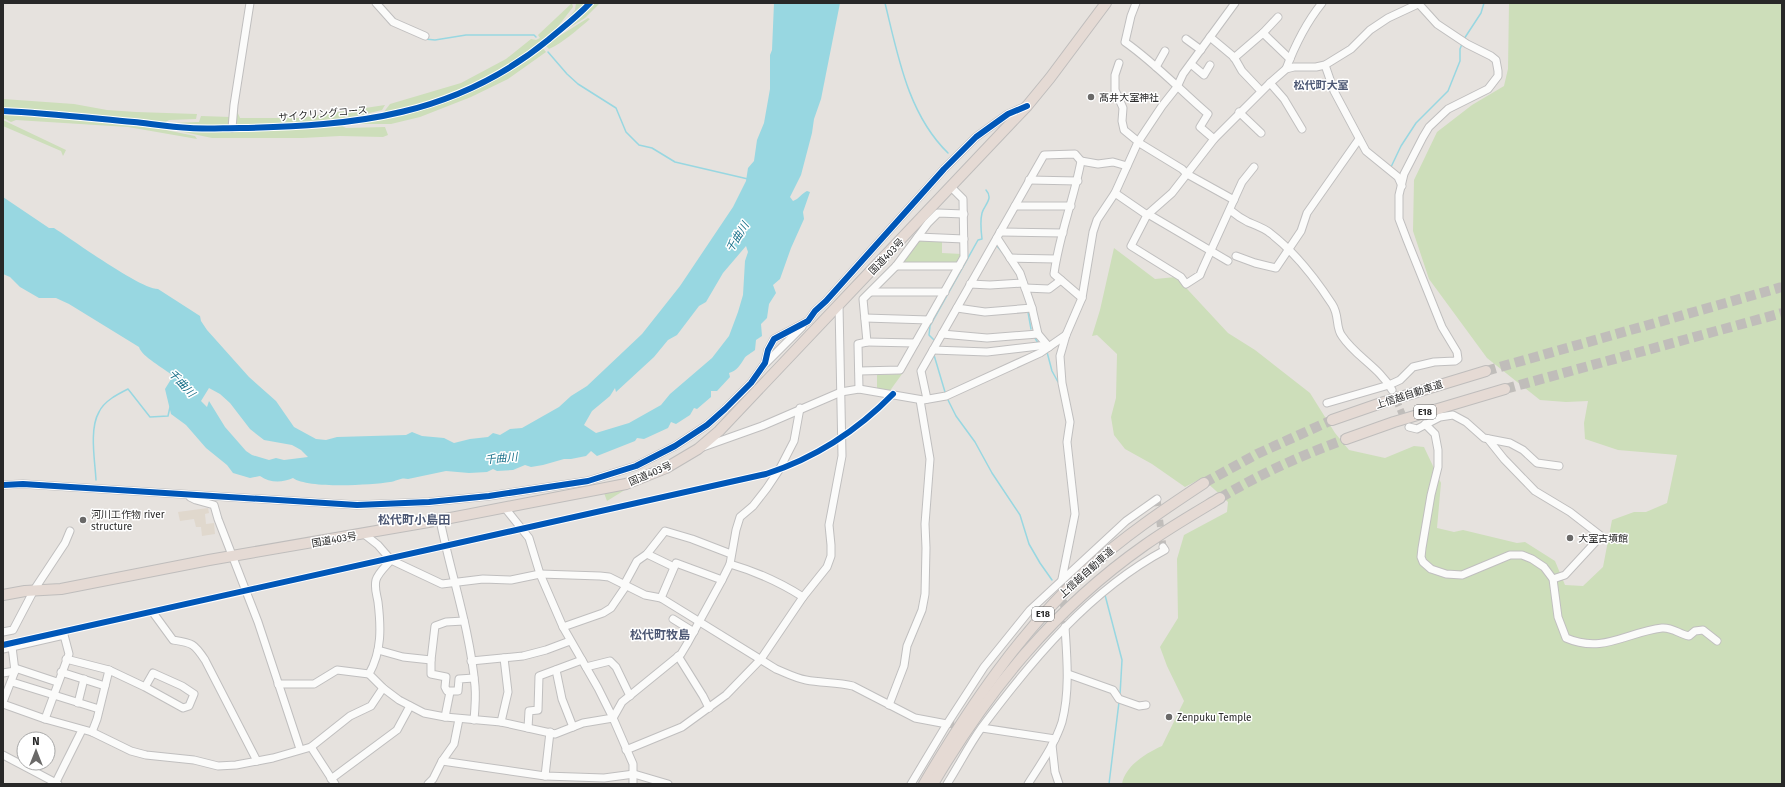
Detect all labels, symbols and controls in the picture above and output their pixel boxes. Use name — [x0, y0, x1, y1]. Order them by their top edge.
district label: 松代町大室 — [1294, 79, 1349, 92]
marker: 髙井大室神社 — [1086, 92, 1096, 102]
place label: 髙井大室神社 — [1099, 92, 1159, 104]
street label: サイクリングコース — [278, 104, 368, 124]
water label: 千曲川 — [723, 219, 752, 255]
street label: 国道403号 — [866, 236, 907, 277]
water label: 千曲川 — [166, 367, 198, 401]
street label: 上信越自動車道 — [1374, 378, 1444, 411]
road number: E18 — [1414, 405, 1436, 419]
water label: 千曲川 — [484, 450, 519, 466]
street label: 国道403号 — [627, 459, 674, 488]
place label: 河川工作物 river structure — [91, 509, 165, 533]
district label: 松代町小島田 — [378, 513, 450, 527]
marker: 河川工作物 river structure — [78, 515, 88, 525]
street label: 国道403号 — [311, 530, 358, 550]
marker: 大室古墳館 — [1565, 533, 1575, 543]
place label: 大室古墳館 — [1578, 533, 1628, 545]
street label: 上信越自動車道 — [1057, 545, 1117, 601]
road number: E18 — [1032, 607, 1054, 621]
district label: 松代町牧島 — [630, 628, 690, 642]
marker: Zenpuku Temple — [1164, 712, 1174, 722]
place label: Zenpuku Temple — [1177, 712, 1252, 724]
north arrow — [16, 731, 56, 771]
text: N — [32, 735, 40, 748]

